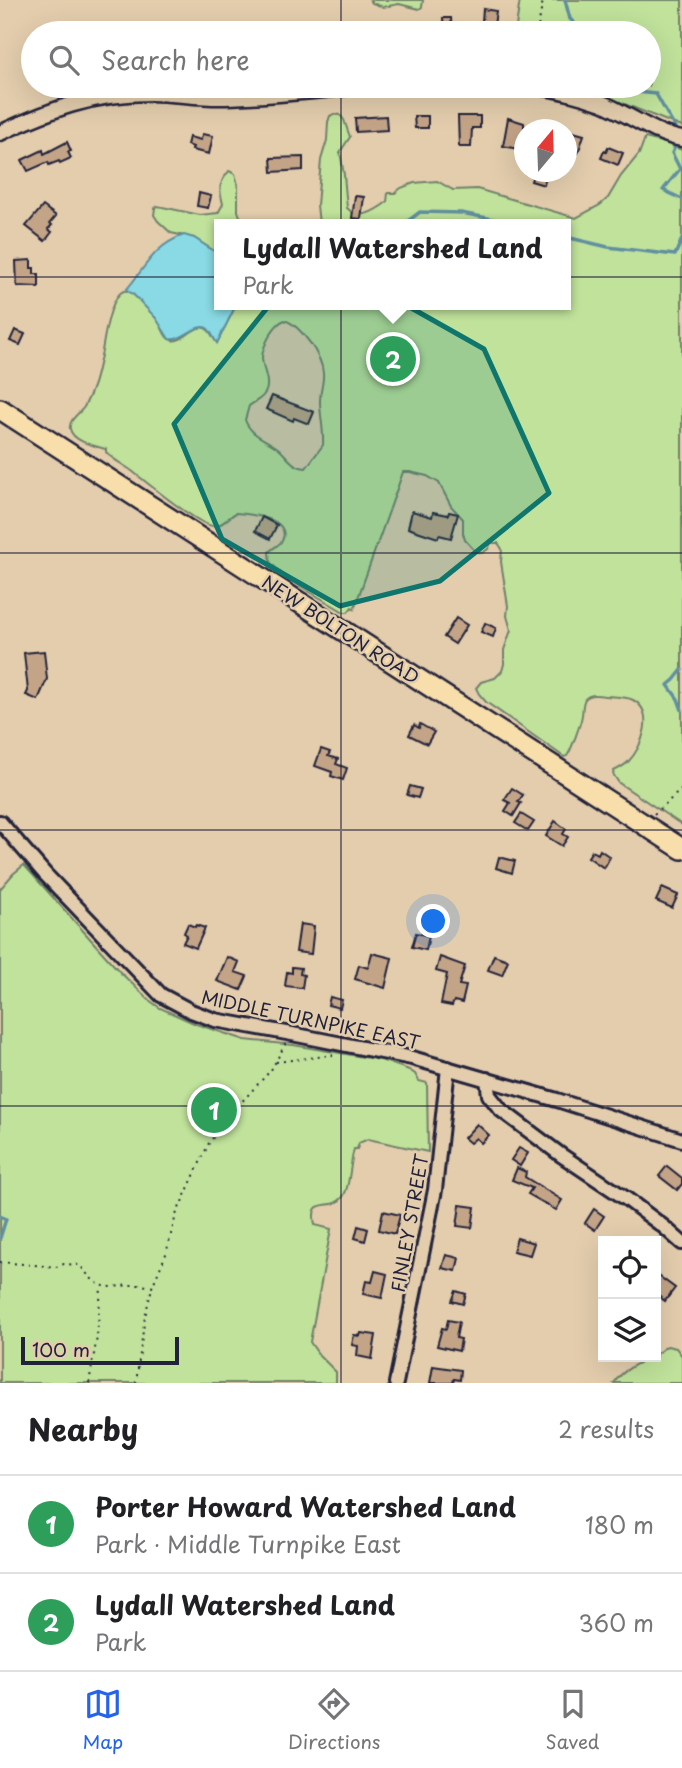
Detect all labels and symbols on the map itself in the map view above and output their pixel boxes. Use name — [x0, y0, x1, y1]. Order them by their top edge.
north arrow — [514, 119, 577, 182]
pin: 2 — [370, 333, 416, 385]
street label: NEW BOLTON ROAD — [257, 568, 425, 690]
your location — [416, 904, 450, 938]
street label: MIDDLE TURNPIKE EAST — [199, 983, 423, 1056]
pin: 1 — [191, 1084, 237, 1136]
street label: FINLEY STREET — [384, 1151, 435, 1294]
scale bar — [21, 1334, 178, 1366]

